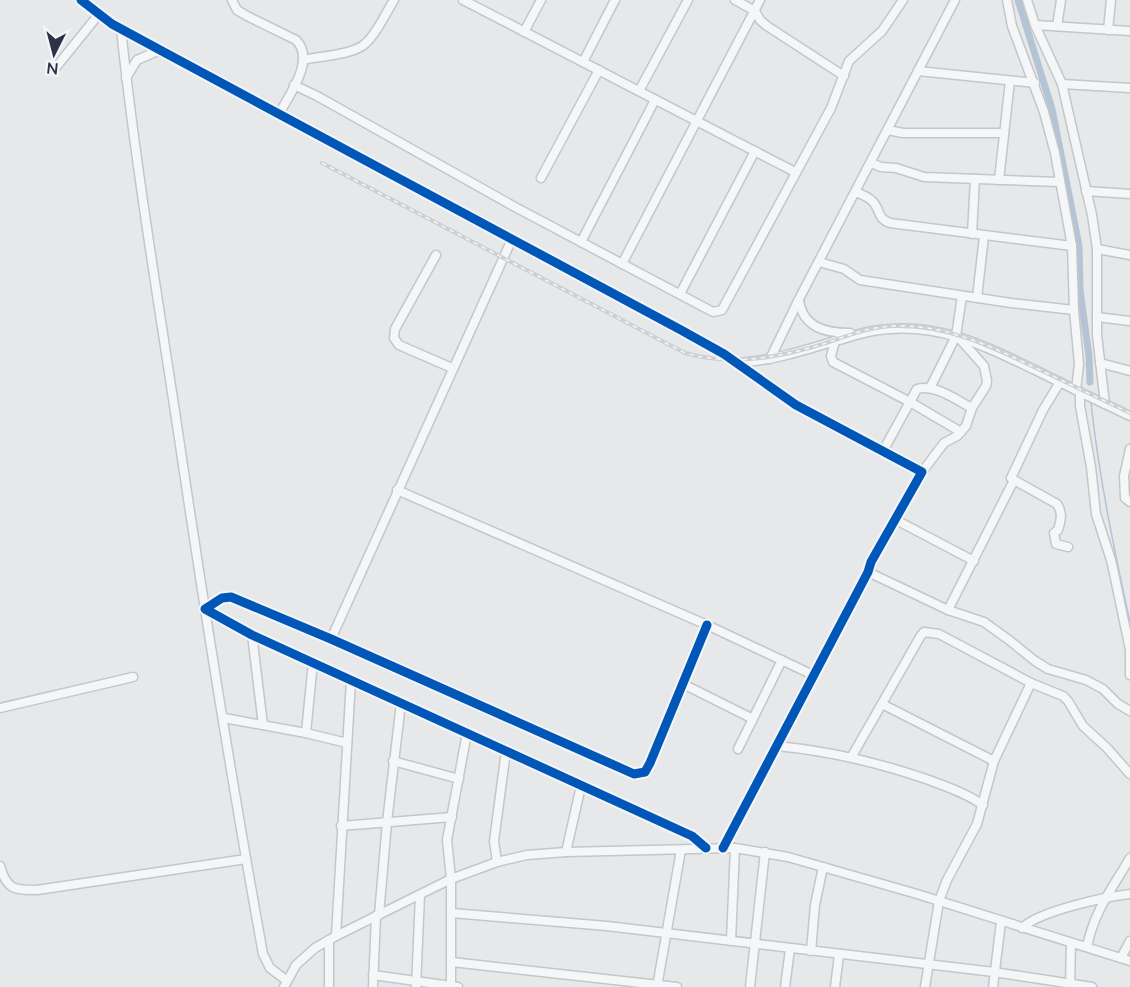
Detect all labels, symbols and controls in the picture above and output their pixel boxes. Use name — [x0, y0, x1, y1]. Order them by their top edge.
north arrow — [24, 24, 84, 84]
text: N — [45, 56, 60, 79]

